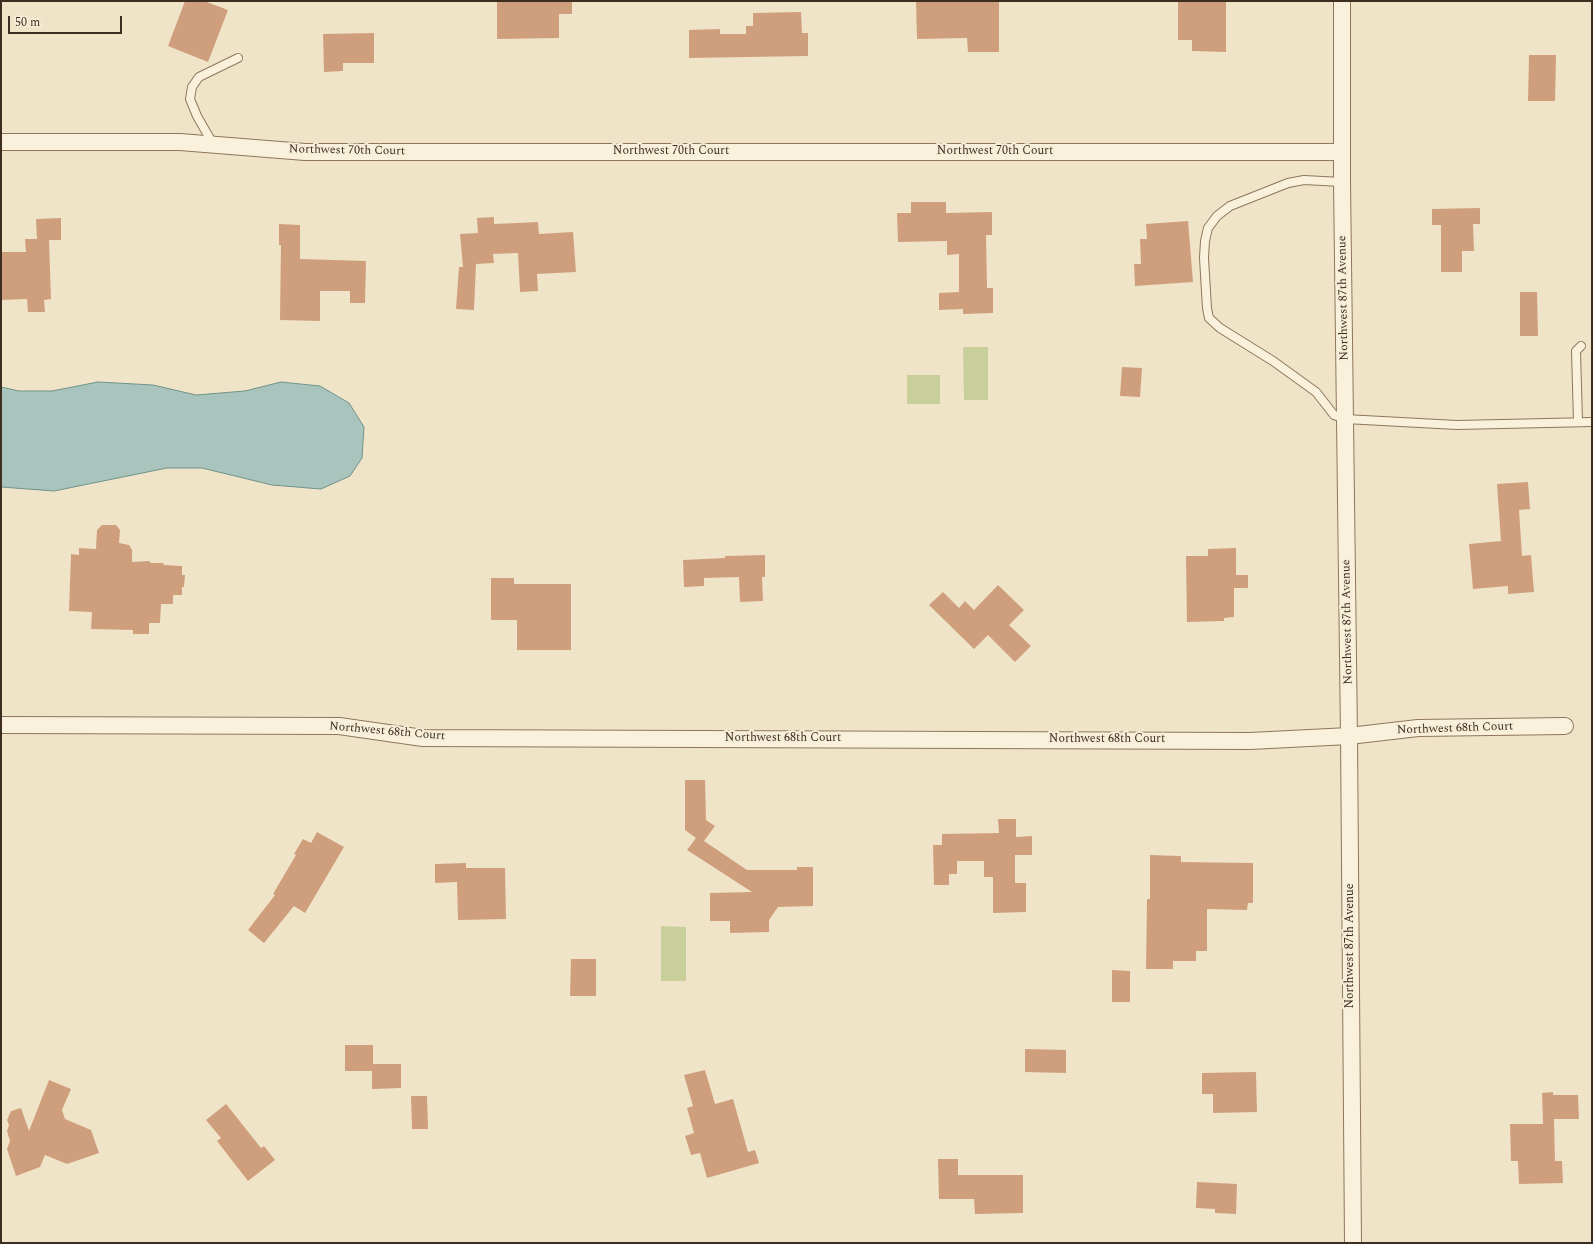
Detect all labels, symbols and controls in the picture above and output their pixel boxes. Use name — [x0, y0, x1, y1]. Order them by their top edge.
scale bar — [10, 8, 124, 34]
text: 50 m — [15, 13, 40, 32]
street label: Northwest 70th Court — [289, 143, 405, 159]
street label: Northwest 70th Court — [613, 145, 729, 159]
street label: Northwest 70th Court — [937, 145, 1053, 159]
street label: Northwest 87th Avenue — [1336, 235, 1352, 361]
street label: Northwest 87th Avenue — [1340, 559, 1356, 685]
street label: Northwest 68th Court — [328, 720, 446, 744]
street label: Northwest 68th Court — [1397, 720, 1513, 738]
street label: Northwest 68th Court — [725, 732, 841, 746]
street label: Northwest 68th Court — [1049, 733, 1165, 747]
street label: Northwest 87th Avenue — [1344, 884, 1358, 1008]

